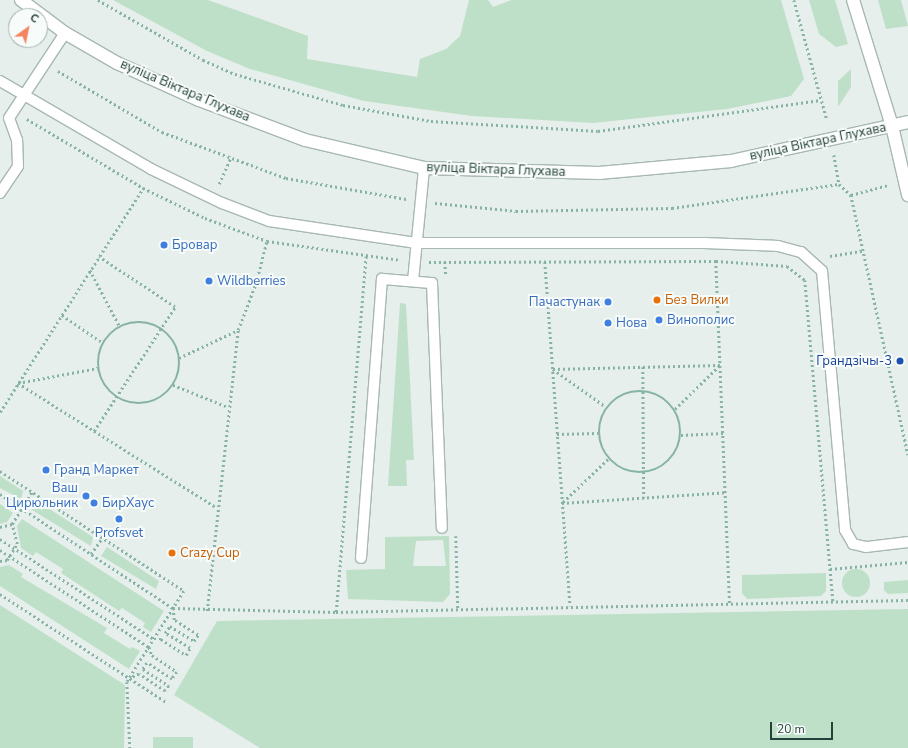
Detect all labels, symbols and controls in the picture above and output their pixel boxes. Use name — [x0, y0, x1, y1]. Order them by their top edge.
north arrow — [8, 8, 48, 48]
text: С — [27, 10, 41, 27]
street label: вуліца Віктара Глухава — [118, 57, 252, 125]
street label: вуліца Віктара Глухава — [748, 120, 888, 164]
street label: вуліца Віктара Глухава — [426, 160, 566, 180]
place label: Бровар — [172, 237, 217, 253]
marker: Бровар — [159, 240, 169, 250]
place label: Wildberries — [217, 273, 286, 289]
marker: Wildberries — [204, 276, 214, 286]
place label: Без Вилки — [665, 292, 729, 308]
place label: Пачастунак — [529, 294, 600, 310]
marker: Без Вилки — [652, 295, 662, 305]
marker: Пачастунак — [603, 297, 613, 307]
place label: Винополис — [667, 312, 734, 328]
place label: Нова — [616, 315, 647, 331]
marker: Винополис — [654, 315, 664, 325]
marker: Нова — [603, 318, 613, 328]
place label: Грандзічы-3 — [816, 353, 892, 369]
marker: Грандзічы-3 — [895, 356, 905, 366]
place label: Гранд Маркет — [54, 462, 139, 478]
marker: Гранд Маркет — [41, 465, 51, 475]
place label: Ваш Цирюльник — [6, 481, 78, 512]
marker: Ваш Цирюльник — [81, 491, 91, 501]
place label: БирХаус — [102, 495, 154, 511]
marker: БирХаус — [89, 498, 99, 508]
marker: Profsvet — [114, 514, 124, 524]
place label: Profsvet — [95, 525, 143, 541]
place label: Crazy Cup — [180, 545, 240, 561]
marker: Crazy Cup — [167, 548, 177, 558]
scale bar — [772, 714, 835, 740]
text: 20 m — [777, 721, 805, 737]

